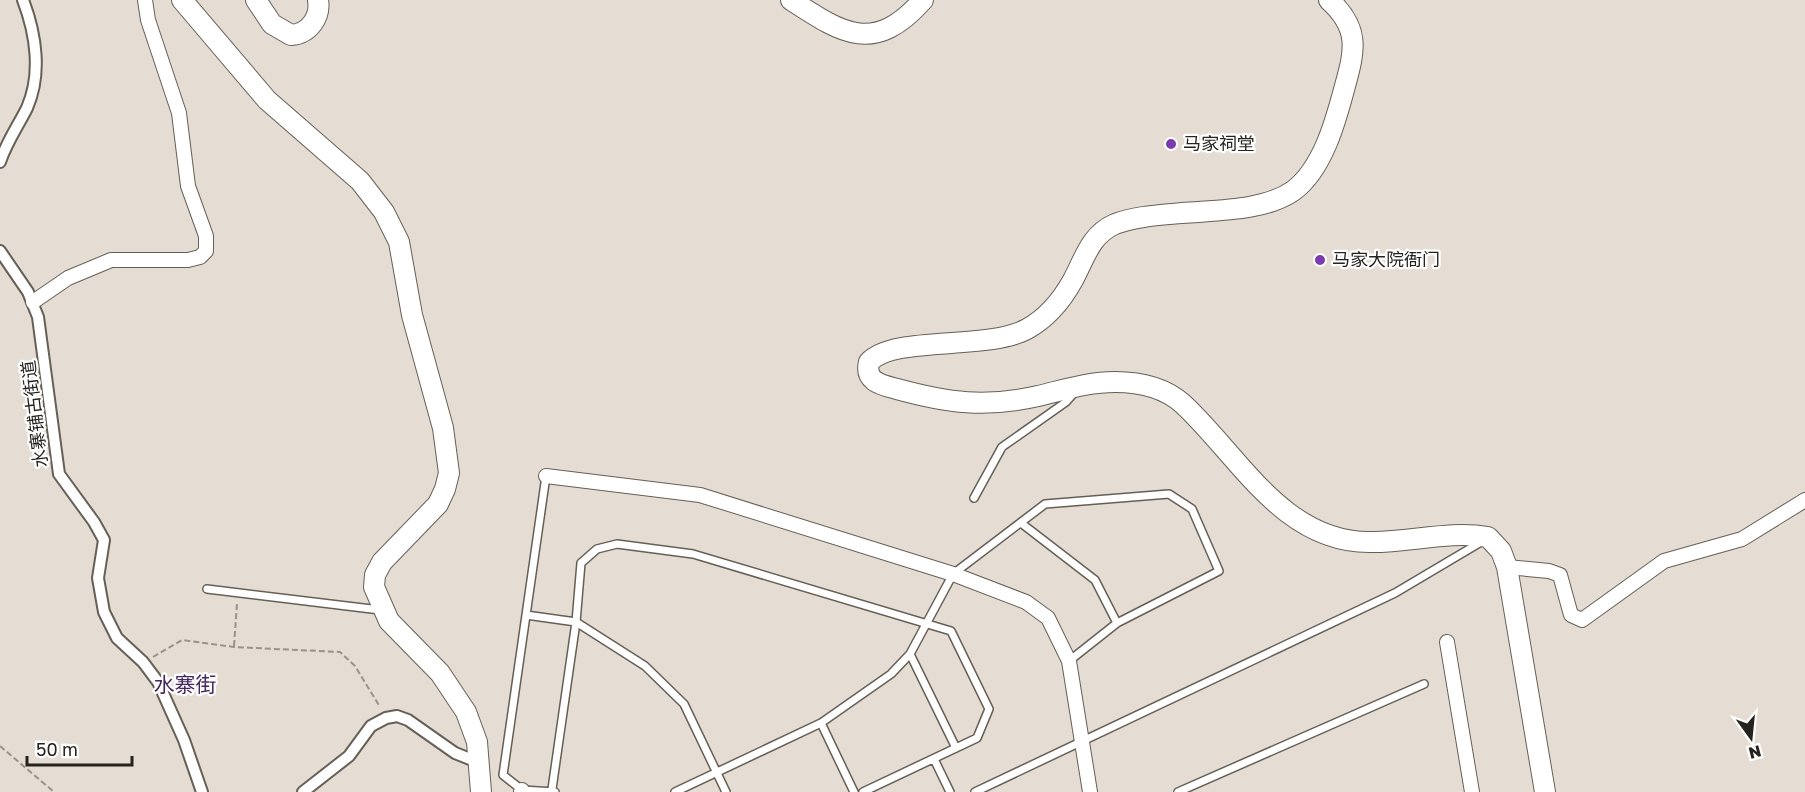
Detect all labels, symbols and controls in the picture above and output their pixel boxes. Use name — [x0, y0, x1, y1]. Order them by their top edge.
place label: 马家祠堂 — [1183, 132, 1255, 154]
marker: 马家祠堂 — [1164, 137, 1178, 151]
place label: 马家大院衙门 — [1332, 248, 1440, 270]
marker: 马家大院衙门 — [1313, 253, 1327, 267]
street label: 水寨铺古街道 — [17, 359, 52, 469]
district label: 水寨街 — [154, 671, 217, 697]
north arrow — [1721, 708, 1781, 768]
scale bar — [27, 729, 132, 767]
text: 50 m — [36, 738, 78, 760]
text: N — [1746, 741, 1763, 764]

